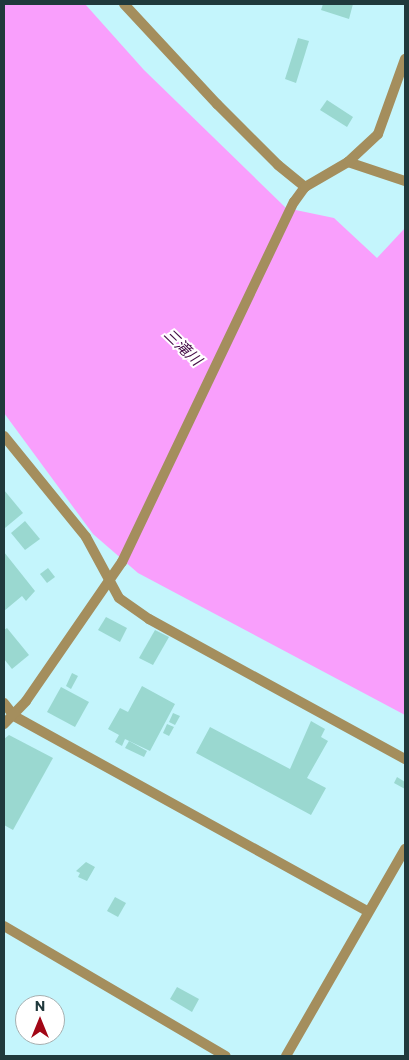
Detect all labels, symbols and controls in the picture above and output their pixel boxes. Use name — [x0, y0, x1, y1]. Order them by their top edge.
water label: 三滝川 — [161, 325, 205, 369]
north arrow — [15, 995, 65, 1045]
text: N — [35, 997, 45, 1014]

